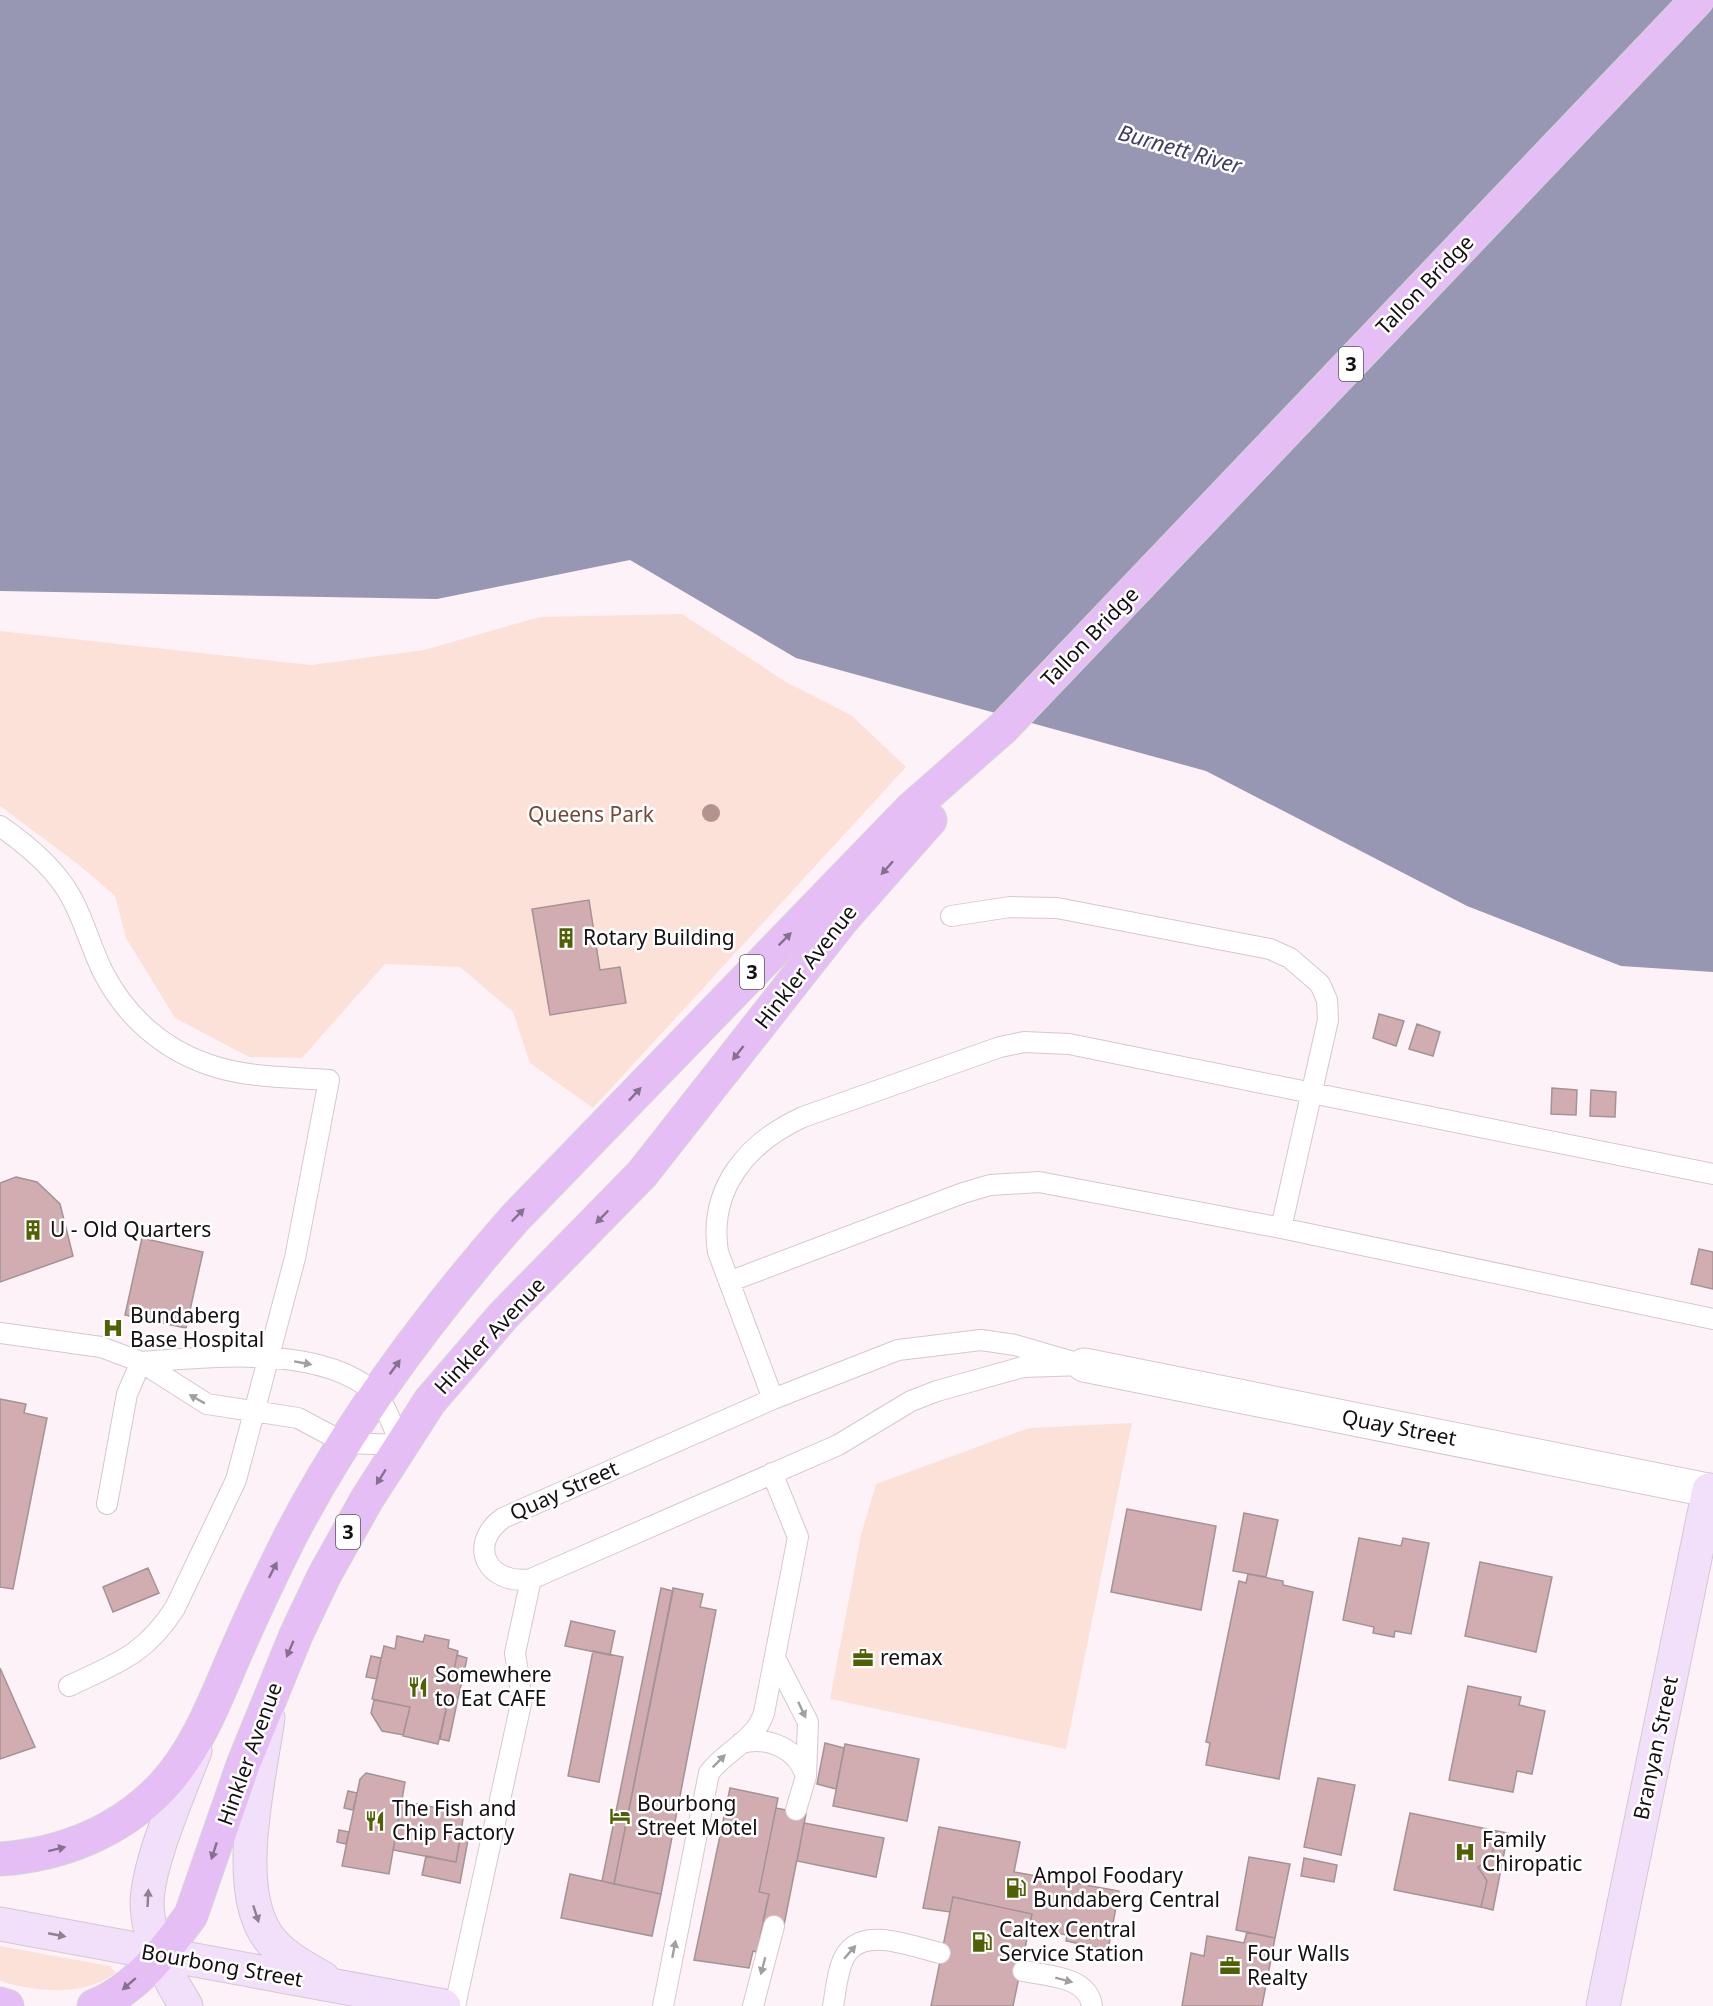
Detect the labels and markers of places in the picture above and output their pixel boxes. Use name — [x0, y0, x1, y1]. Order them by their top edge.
place label: Rotary Building — [583, 923, 735, 951]
building icon: Rotary Building — [554, 926, 578, 950]
place label: U - Old Quarters — [50, 1215, 211, 1243]
building icon: U - Old Quarters — [21, 1218, 45, 1242]
place label: Bundaberg Base Hospital — [130, 1301, 264, 1353]
hospital icon: Bundaberg Base Hospital — [101, 1316, 125, 1340]
place label: remax — [880, 1643, 943, 1671]
office icon: remax — [851, 1646, 875, 1670]
place label: Somewhere to Eat CAFE — [435, 1660, 552, 1712]
restaurant icon: Somewhere to Eat CAFE — [406, 1675, 430, 1699]
place label: Bourbong Street Motel — [637, 1789, 758, 1841]
place label: The Fish and Chip Factory — [392, 1794, 516, 1846]
hotel icon: Bourbong Street Motel — [608, 1804, 632, 1828]
restaurant icon: The Fish and Chip Factory — [363, 1809, 387, 1833]
place label: Family Chiropatic — [1482, 1825, 1582, 1877]
hospital icon: Family Chiropatic — [1453, 1840, 1477, 1864]
place label: Ampol Foodary Bundaberg Central — [1033, 1861, 1220, 1913]
fuel station icon: Ampol Foodary Bundaberg Central — [1004, 1876, 1028, 1900]
place label: Caltex Central Service Station — [999, 1915, 1144, 1967]
fuel station icon: Caltex Central Service Station — [970, 1930, 994, 1954]
place label: Four Walls Realty — [1247, 1939, 1350, 1991]
office icon: Four Walls Realty — [1218, 1954, 1242, 1978]

